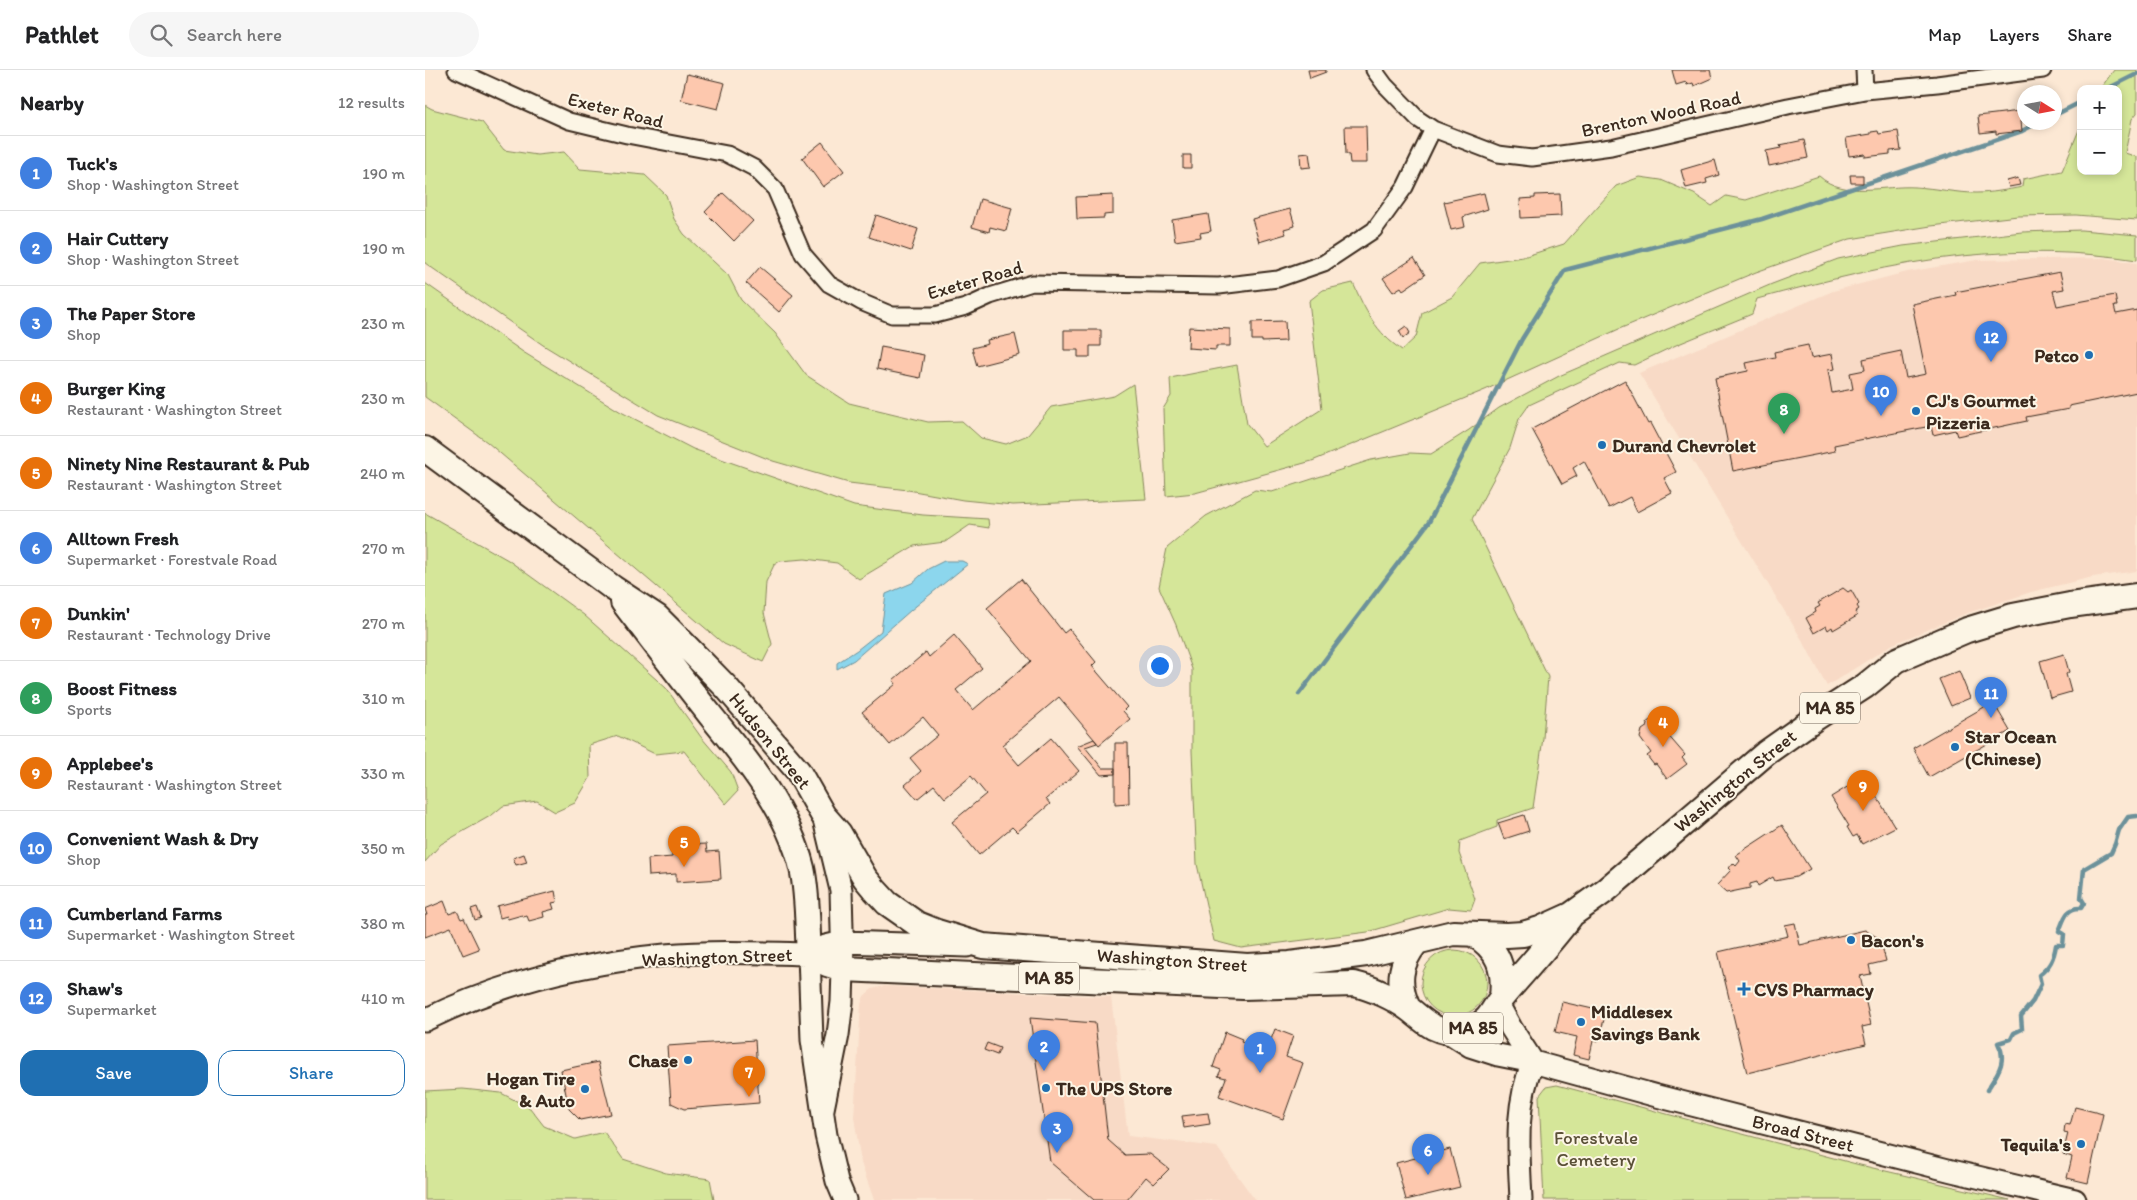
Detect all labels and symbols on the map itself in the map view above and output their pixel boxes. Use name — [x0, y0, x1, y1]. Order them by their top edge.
north arrow — [2017, 85, 2062, 130]
street label: Brenton Wood Road — [1579, 86, 1744, 142]
street label: Exeter Road — [566, 87, 667, 133]
street label: Exeter Road — [925, 255, 1026, 305]
pin: 12 — [1975, 321, 2007, 362]
place label: Petco — [2034, 344, 2079, 367]
marker: Petco — [2083, 349, 2095, 361]
pin: 10 — [1865, 375, 1897, 416]
place label: CJ's Gourmet Pizzeria — [1926, 389, 2036, 434]
pin: 8 — [1768, 393, 1800, 434]
marker: CJ's Gourmet Pizzeria — [1910, 405, 1922, 417]
place label: Durand Chevrolet — [1612, 434, 1757, 457]
marker: Durand Chevrolet — [1596, 439, 1608, 451]
your location — [1147, 653, 1173, 679]
pin: 11 — [1975, 677, 2007, 718]
street label: Hudson Street — [724, 688, 816, 794]
road number: MA 85 — [1800, 692, 1860, 724]
pin: 4 — [1647, 706, 1679, 747]
street label: Washington Street — [1669, 725, 1801, 837]
place label: Star Ocean (Chinese) — [1965, 725, 2057, 770]
marker: Star Ocean (Chinese) — [1949, 741, 1961, 753]
pin: 9 — [1847, 770, 1879, 811]
pin: 5 — [668, 826, 700, 867]
place label: Bacon's — [1861, 929, 1924, 952]
marker: Bacon's — [1845, 934, 1857, 946]
street label: Washington Street — [641, 943, 793, 971]
street label: Washington Street — [1096, 943, 1248, 977]
road number: MA 85 — [1019, 962, 1079, 994]
place label: CVS Pharmacy — [1754, 978, 1874, 1001]
marker: CVS Pharmacy — [1738, 983, 1750, 995]
place label: Middlesex Savings Bank — [1591, 1000, 1700, 1045]
road number: MA 85 — [1443, 1012, 1503, 1044]
marker: Middlesex Savings Bank — [1575, 1016, 1587, 1028]
pin: 2 — [1028, 1030, 1060, 1071]
pin: 1 — [1244, 1032, 1276, 1073]
place label: Chase — [628, 1049, 678, 1072]
marker: Chase — [682, 1054, 694, 1066]
pin: 7 — [733, 1056, 765, 1097]
place label: Hogan Tire & Auto — [487, 1067, 575, 1112]
place label: The UPS Store — [1055, 1077, 1172, 1100]
marker: The UPS Store — [1040, 1082, 1052, 1094]
marker: Hogan Tire & Auto — [579, 1083, 591, 1095]
street label: Broad Street — [1750, 1109, 1856, 1157]
pin: 3 — [1041, 1112, 1073, 1153]
park label: Forestvale Cemetery — [1554, 1126, 1638, 1171]
place label: Tequila's — [2000, 1133, 2071, 1156]
pin: 6 — [1412, 1134, 1444, 1175]
marker: Tequila's — [2075, 1138, 2087, 1150]

